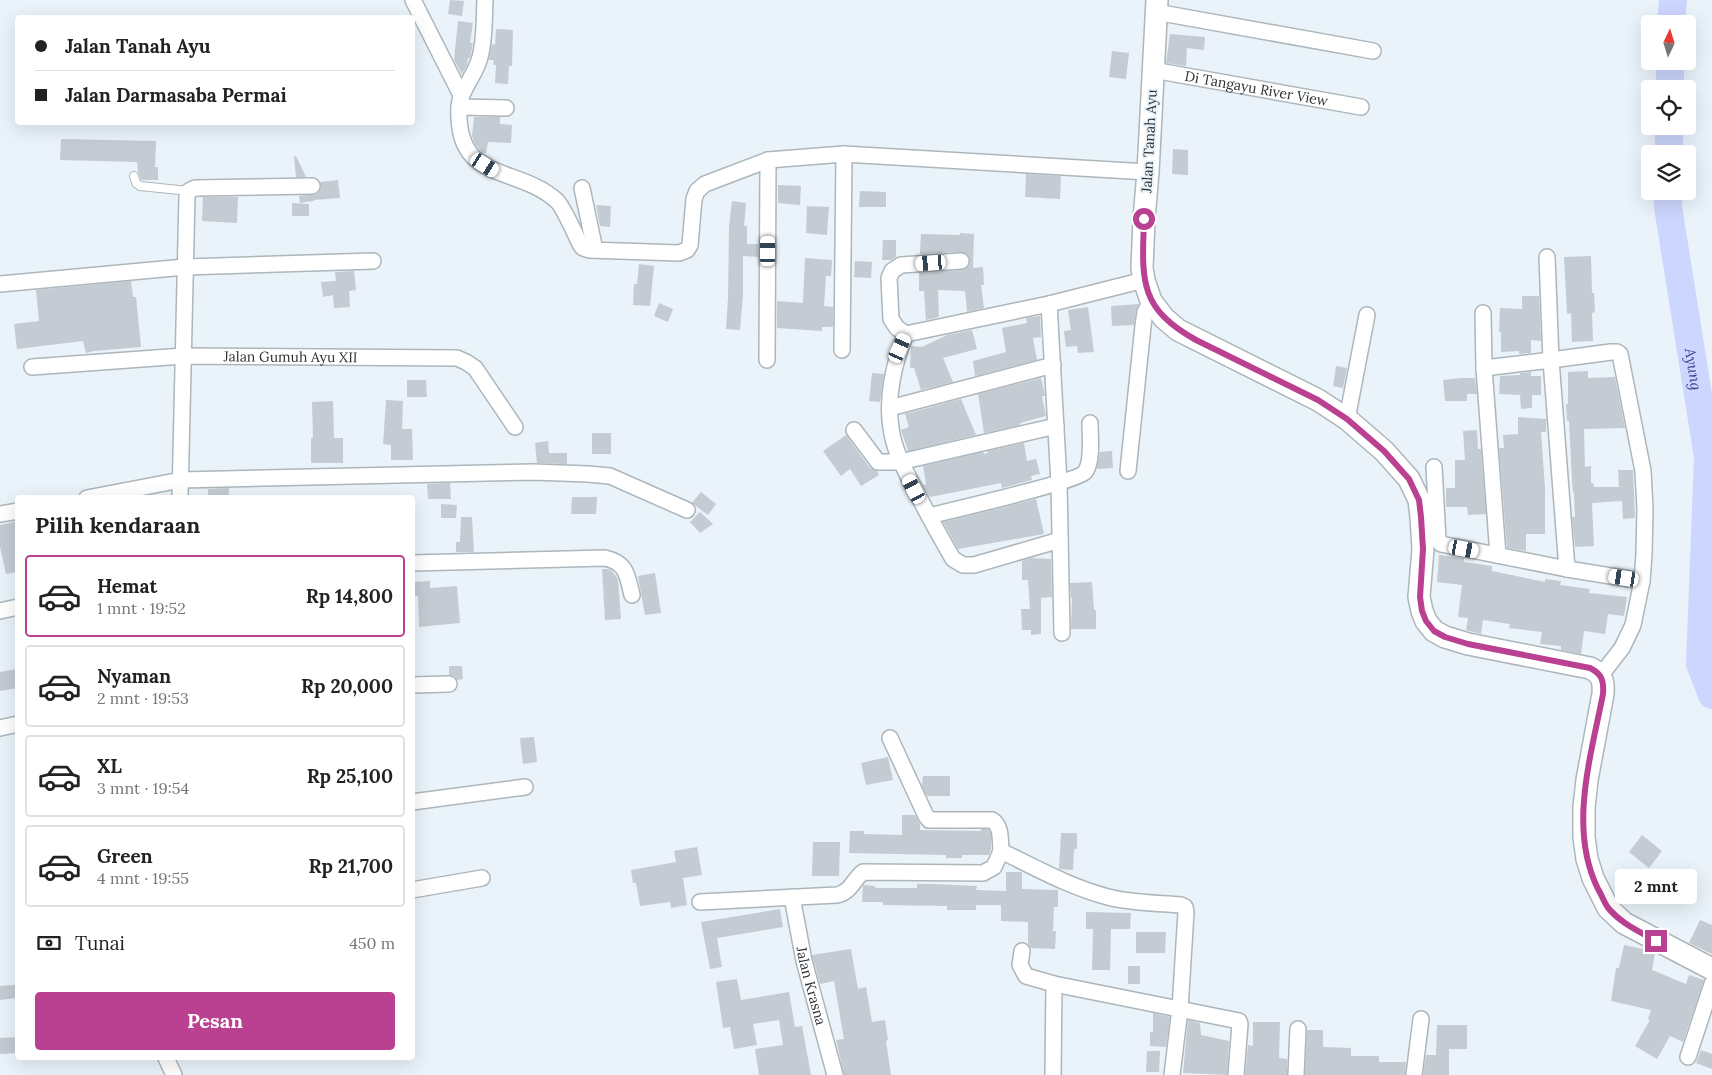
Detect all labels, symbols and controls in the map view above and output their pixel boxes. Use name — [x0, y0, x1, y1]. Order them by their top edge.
north arrow — [1641, 15, 1696, 70]
map controls — [1641, 15, 1696, 200]
text: Jalan Tanah Ayu — [65, 34, 210, 58]
street label: Di Tangayu River View — [1183, 67, 1330, 110]
button: locate — [1641, 80, 1696, 135]
text: Jalan Darmasaba Permai — [65, 83, 287, 107]
street label: Jalan Tanah Ayu — [1137, 89, 1161, 194]
button: layers — [1641, 145, 1696, 200]
car — [468, 151, 501, 179]
route start — [1133, 208, 1155, 230]
car — [760, 236, 775, 266]
car — [915, 254, 946, 272]
car — [887, 331, 912, 365]
water label: Ayung — [1681, 345, 1707, 391]
street label: Jalan Gumuh Ayu XII — [223, 347, 358, 366]
car — [900, 472, 927, 506]
text: Pilih kendaraan — [35, 511, 200, 539]
car — [1447, 539, 1480, 559]
car — [1608, 568, 1639, 588]
icon: car — [37, 574, 82, 619]
text: Hemat — [97, 574, 157, 598]
text: Rp 14,800 — [306, 584, 393, 608]
text: 1 mnt · 19:52 — [97, 598, 186, 618]
icon: car — [37, 664, 82, 709]
text: Nyaman — [97, 664, 171, 688]
text: Rp 20,000 — [301, 674, 393, 698]
text: 2 mnt · 19:53 — [97, 688, 189, 708]
icon: car — [37, 754, 82, 799]
text: XL — [97, 754, 122, 778]
text: Rp 25,100 — [307, 764, 393, 788]
text: 3 mnt · 19:54 — [97, 778, 189, 798]
icon: car — [37, 844, 82, 889]
text: Green — [97, 844, 153, 868]
text: Rp 21,700 — [309, 854, 393, 878]
text: 4 mnt · 19:55 — [97, 868, 189, 888]
callout: 2 mnt — [1615, 868, 1697, 904]
text: 2 mnt — [1634, 876, 1678, 896]
icon: cash — [35, 929, 63, 957]
route end — [1645, 930, 1667, 952]
text: Tunai — [75, 931, 125, 955]
text: 450 m — [349, 933, 395, 953]
street label: Jalan Krasna — [792, 944, 830, 1027]
button: Pesan — [35, 992, 395, 1050]

